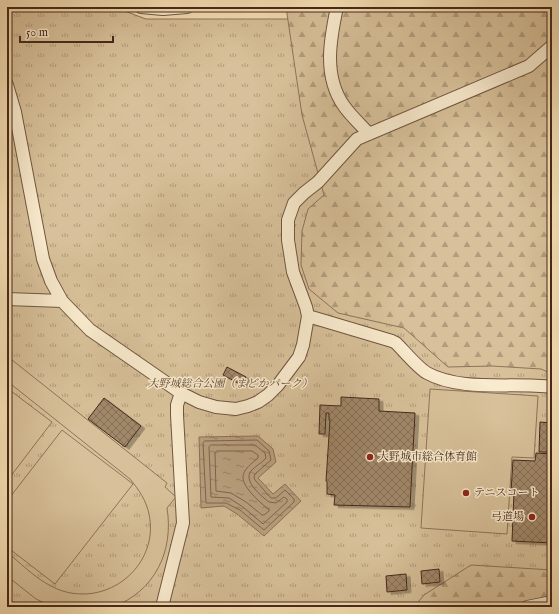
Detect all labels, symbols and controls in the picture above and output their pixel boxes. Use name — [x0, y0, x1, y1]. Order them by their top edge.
scale bar — [20, 18, 113, 44]
text: 50 m — [26, 25, 48, 40]
park label: 大野城総合公園（まどかパーク） — [148, 377, 313, 391]
place label: 大野城市総合体育館 — [378, 450, 477, 464]
marker: 大野城市総合体育館 — [365, 452, 375, 462]
place label: テニスコート — [474, 486, 540, 500]
marker: テニスコート — [461, 488, 471, 498]
place label: 弓道場 — [491, 510, 524, 524]
marker: 弓道場 — [527, 512, 537, 522]

